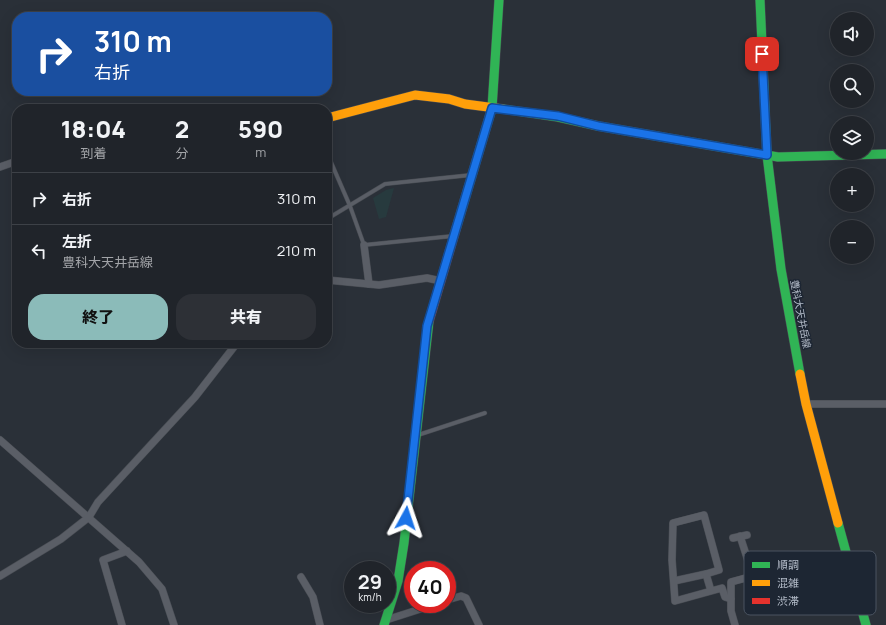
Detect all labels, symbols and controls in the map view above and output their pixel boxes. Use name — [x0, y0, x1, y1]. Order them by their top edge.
map controls — [830, 12, 874, 264]
button: sound — [830, 12, 874, 56]
text: 310 m — [94, 22, 172, 60]
icon: right — [28, 28, 80, 80]
pin — [745, 37, 779, 71]
icon: arrive — [751, 43, 773, 65]
text: 右折 — [94, 60, 130, 84]
button: search — [830, 64, 874, 108]
text: 18:04 — [61, 112, 126, 145]
text: 2 — [175, 112, 189, 145]
text: 590 — [238, 112, 283, 145]
button: layers — [830, 116, 874, 160]
text: m — [255, 143, 266, 161]
text: 到着 — [80, 144, 106, 162]
text: 分 — [176, 144, 189, 162]
button: + — [830, 168, 874, 212]
icon: right — [28, 188, 50, 210]
text: 310 m — [277, 188, 316, 209]
text: 右折 — [62, 189, 92, 210]
button: − — [830, 220, 874, 264]
text: 左折 — [62, 231, 92, 252]
icon: left — [28, 240, 50, 262]
text: 210 m — [277, 240, 316, 261]
text: 豊科大天井岳線 — [62, 253, 153, 271]
street label: 豊科大天井岳線 — [787, 278, 815, 350]
button: 終了 — [28, 294, 168, 340]
button: 共有 — [176, 294, 316, 340]
position arrow — [385, 497, 427, 539]
legend — [744, 551, 876, 615]
text: 順調 — [777, 557, 799, 572]
speed limit sign: 40 — [404, 561, 456, 613]
text: 29 — [358, 568, 382, 595]
text: 混雑 — [777, 575, 799, 590]
text: km/h — [358, 590, 382, 604]
text: 渋滞 — [777, 593, 799, 608]

